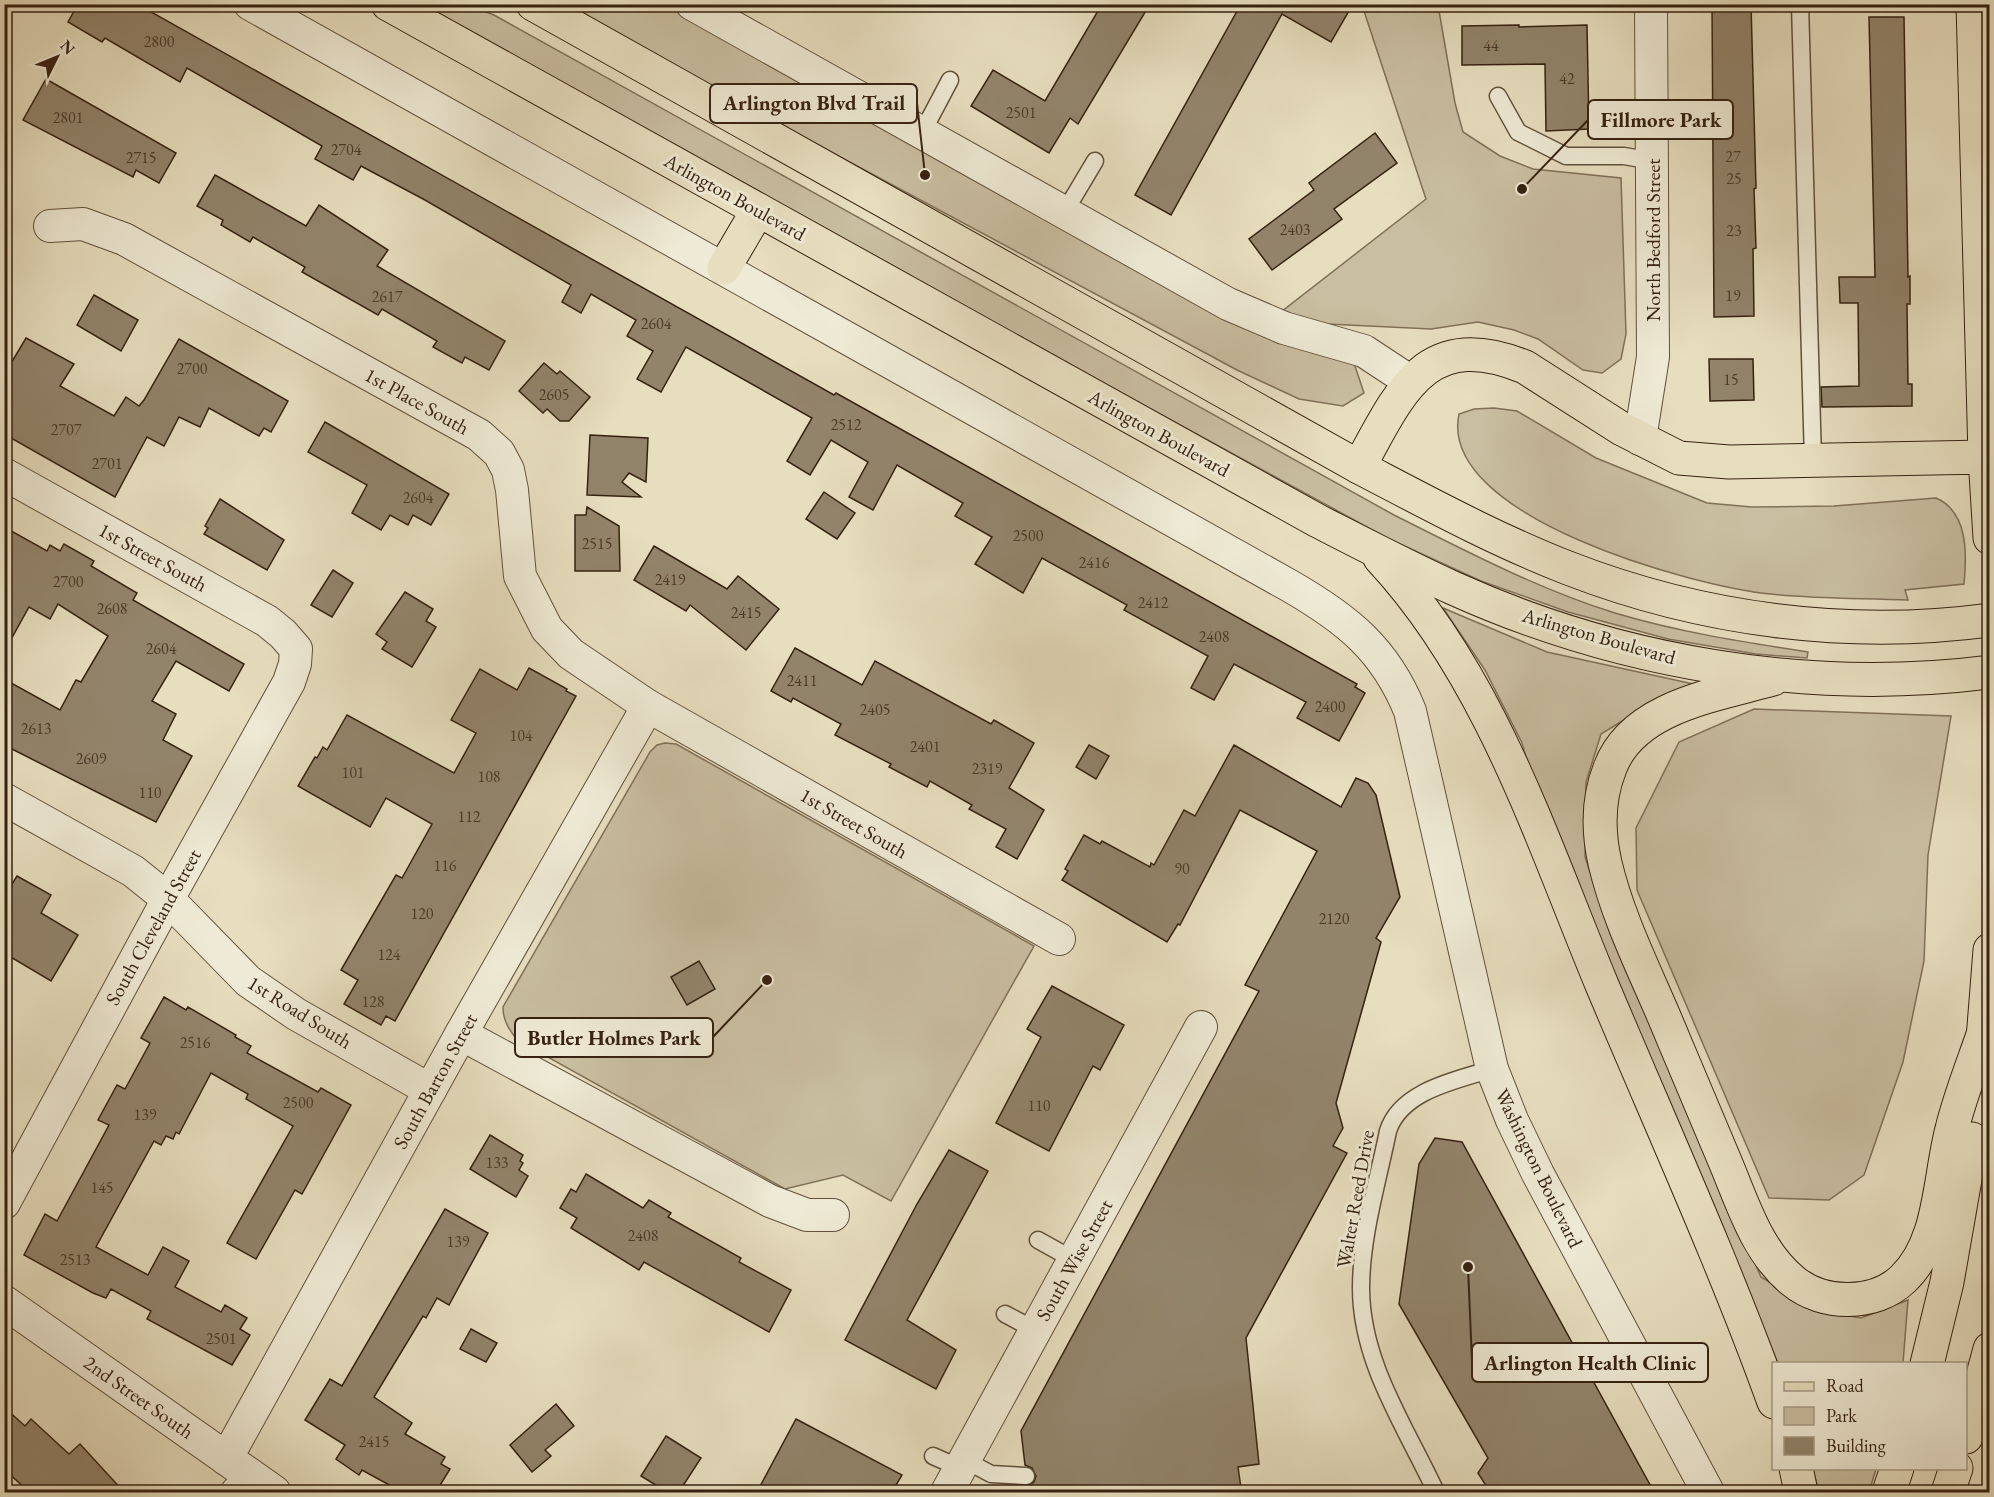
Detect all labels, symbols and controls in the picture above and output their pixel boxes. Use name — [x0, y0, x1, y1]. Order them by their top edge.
north arrow — [27, 27, 87, 87]
house number: 2800 — [144, 31, 175, 52]
text: N — [56, 35, 80, 59]
house number: 44 — [1483, 35, 1499, 56]
house number: 42 — [1559, 68, 1575, 89]
callout: Arlington Blvd Trail — [710, 84, 917, 123]
text: Arlington Blvd Trail — [722, 89, 905, 116]
callout: Fillmore Park — [1588, 100, 1733, 139]
house number: 2501 — [1006, 102, 1036, 123]
text: Fillmore Park — [1601, 106, 1722, 133]
house number: 2801 — [53, 107, 83, 128]
house number: 2704 — [331, 139, 362, 160]
house number: 27 — [1725, 146, 1741, 167]
house number: 2715 — [126, 147, 156, 168]
street label: Arlington Boulevard — [659, 147, 811, 247]
street label: North Bedford Street — [1640, 158, 1666, 321]
house number: 25 — [1726, 168, 1742, 189]
house number: 2403 — [1280, 219, 1311, 240]
house number: 23 — [1726, 220, 1742, 241]
house number: 19 — [1725, 285, 1741, 306]
house number: 2617 — [372, 286, 403, 307]
house number: 2604 — [641, 313, 672, 334]
house number: 2700 — [177, 358, 208, 379]
street label: 1st Place South — [360, 362, 474, 440]
house number: 15 — [1723, 369, 1739, 390]
street label: Arlington Boulevard — [1083, 383, 1235, 483]
house number: 2605 — [539, 384, 569, 405]
house number: 2512 — [831, 414, 862, 435]
house number: 2707 — [51, 419, 82, 440]
house number: 2701 — [92, 453, 122, 474]
house number: 2604 — [403, 487, 434, 508]
street label: 1st Street South — [94, 516, 212, 598]
house number: 2500 — [1013, 525, 1044, 546]
house number: 2515 — [582, 533, 612, 554]
house number: 2416 — [1079, 552, 1110, 573]
house number: 2419 — [655, 569, 686, 590]
house number: 2700 — [53, 571, 84, 592]
house number: 2412 — [1138, 592, 1169, 613]
house number: 2608 — [97, 598, 128, 619]
street label: Arlington Boulevard — [1518, 601, 1679, 671]
house number: 2415 — [731, 602, 761, 623]
house number: 2408 — [1199, 626, 1230, 647]
house number: 2604 — [146, 638, 177, 659]
house number: 2411 — [787, 670, 817, 691]
house number: 2400 — [1315, 696, 1346, 717]
house number: 2405 — [860, 699, 890, 720]
house number: 2613 — [21, 718, 52, 739]
house number: 104 — [509, 725, 533, 746]
house number: 2401 — [910, 736, 940, 757]
house number: 2609 — [76, 748, 107, 769]
house number: 2319 — [972, 758, 1003, 779]
house number: 101 — [341, 762, 365, 783]
house number: 108 — [477, 766, 501, 787]
house number: 110 — [138, 782, 162, 803]
street label: 1st Street South — [795, 782, 913, 864]
house number: 112 — [457, 806, 481, 827]
street label: South Cleveland Street — [99, 844, 207, 1010]
house number: 116 — [433, 855, 457, 876]
house number: 90 — [1174, 858, 1190, 879]
house number: 120 — [410, 903, 434, 924]
house number: 2120 — [1319, 908, 1350, 929]
house number: 124 — [377, 944, 401, 965]
street label: 1st Road South — [243, 970, 357, 1054]
house number: 128 — [361, 991, 385, 1012]
street label: South Barton Street — [387, 1008, 483, 1154]
callout: Butler Holmes Park — [515, 1018, 713, 1057]
text: Butler Holmes Park — [527, 1024, 701, 1051]
house number: 2516 — [180, 1032, 211, 1053]
street label: Washington Boulevard — [1489, 1084, 1589, 1253]
house number: 2500 — [283, 1092, 314, 1113]
house number: 110 — [1027, 1095, 1051, 1116]
house number: 139 — [133, 1104, 157, 1125]
street label: Walter Reed Drive — [1330, 1128, 1380, 1270]
house number: 133 — [485, 1152, 509, 1173]
house number: 145 — [90, 1177, 114, 1198]
street label: South Wise Street — [1030, 1194, 1119, 1325]
house number: 2408 — [628, 1225, 659, 1246]
house number: 139 — [446, 1231, 470, 1252]
house number: 2513 — [60, 1249, 91, 1270]
house number: 2501 — [206, 1328, 236, 1349]
callout: Arlington Health Clinic — [1472, 1343, 1708, 1382]
street label: 2nd Street South — [79, 1349, 199, 1445]
text: Arlington Health Clinic — [1483, 1349, 1697, 1376]
legend — [1772, 1362, 1967, 1470]
text: Road — [1826, 1374, 1865, 1397]
text: Park — [1826, 1404, 1857, 1427]
house number: 2415 — [359, 1431, 389, 1452]
text: Building — [1826, 1434, 1886, 1457]

